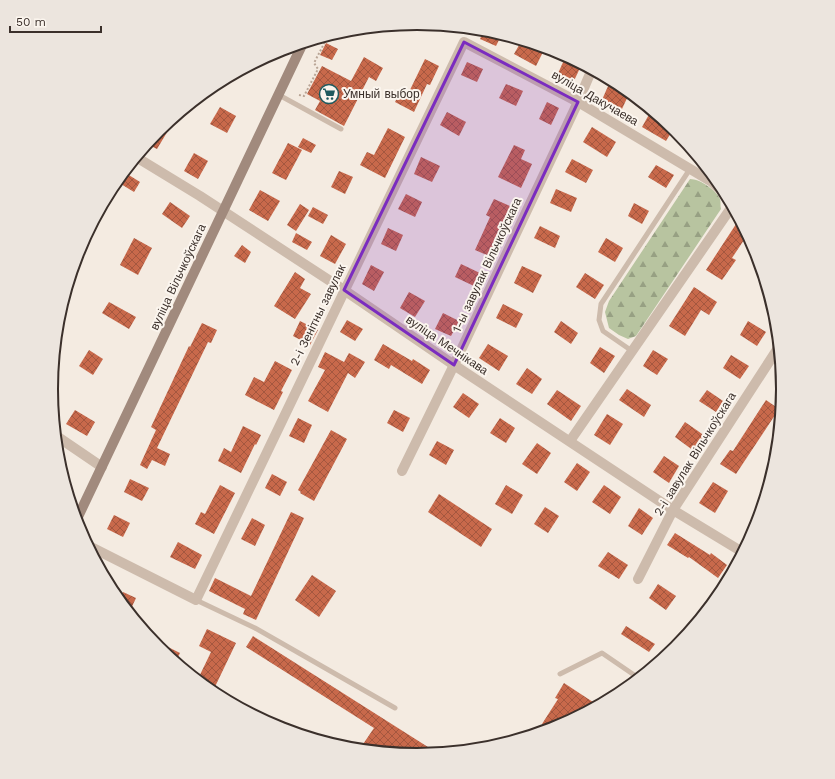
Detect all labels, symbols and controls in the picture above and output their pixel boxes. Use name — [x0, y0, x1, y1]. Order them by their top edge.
scale bar — [10, 8, 101, 34]
text: 50 m — [16, 15, 46, 29]
street label: вуліца Дакучаева — [549, 67, 641, 129]
supermarket icon: Умный выбор — [318, 83, 340, 105]
place label: Умный выбор — [343, 87, 420, 101]
street label: 1-ы завулак Вільчкоўскага — [450, 195, 525, 335]
street label: вуліца Вільчкоўскага — [147, 221, 209, 332]
street label: 2-і Зенітны завулак — [287, 262, 349, 368]
street label: вуліца Мечнікава — [403, 312, 491, 378]
street label: 2-і завулак Вільчкоўскага — [651, 389, 739, 518]

